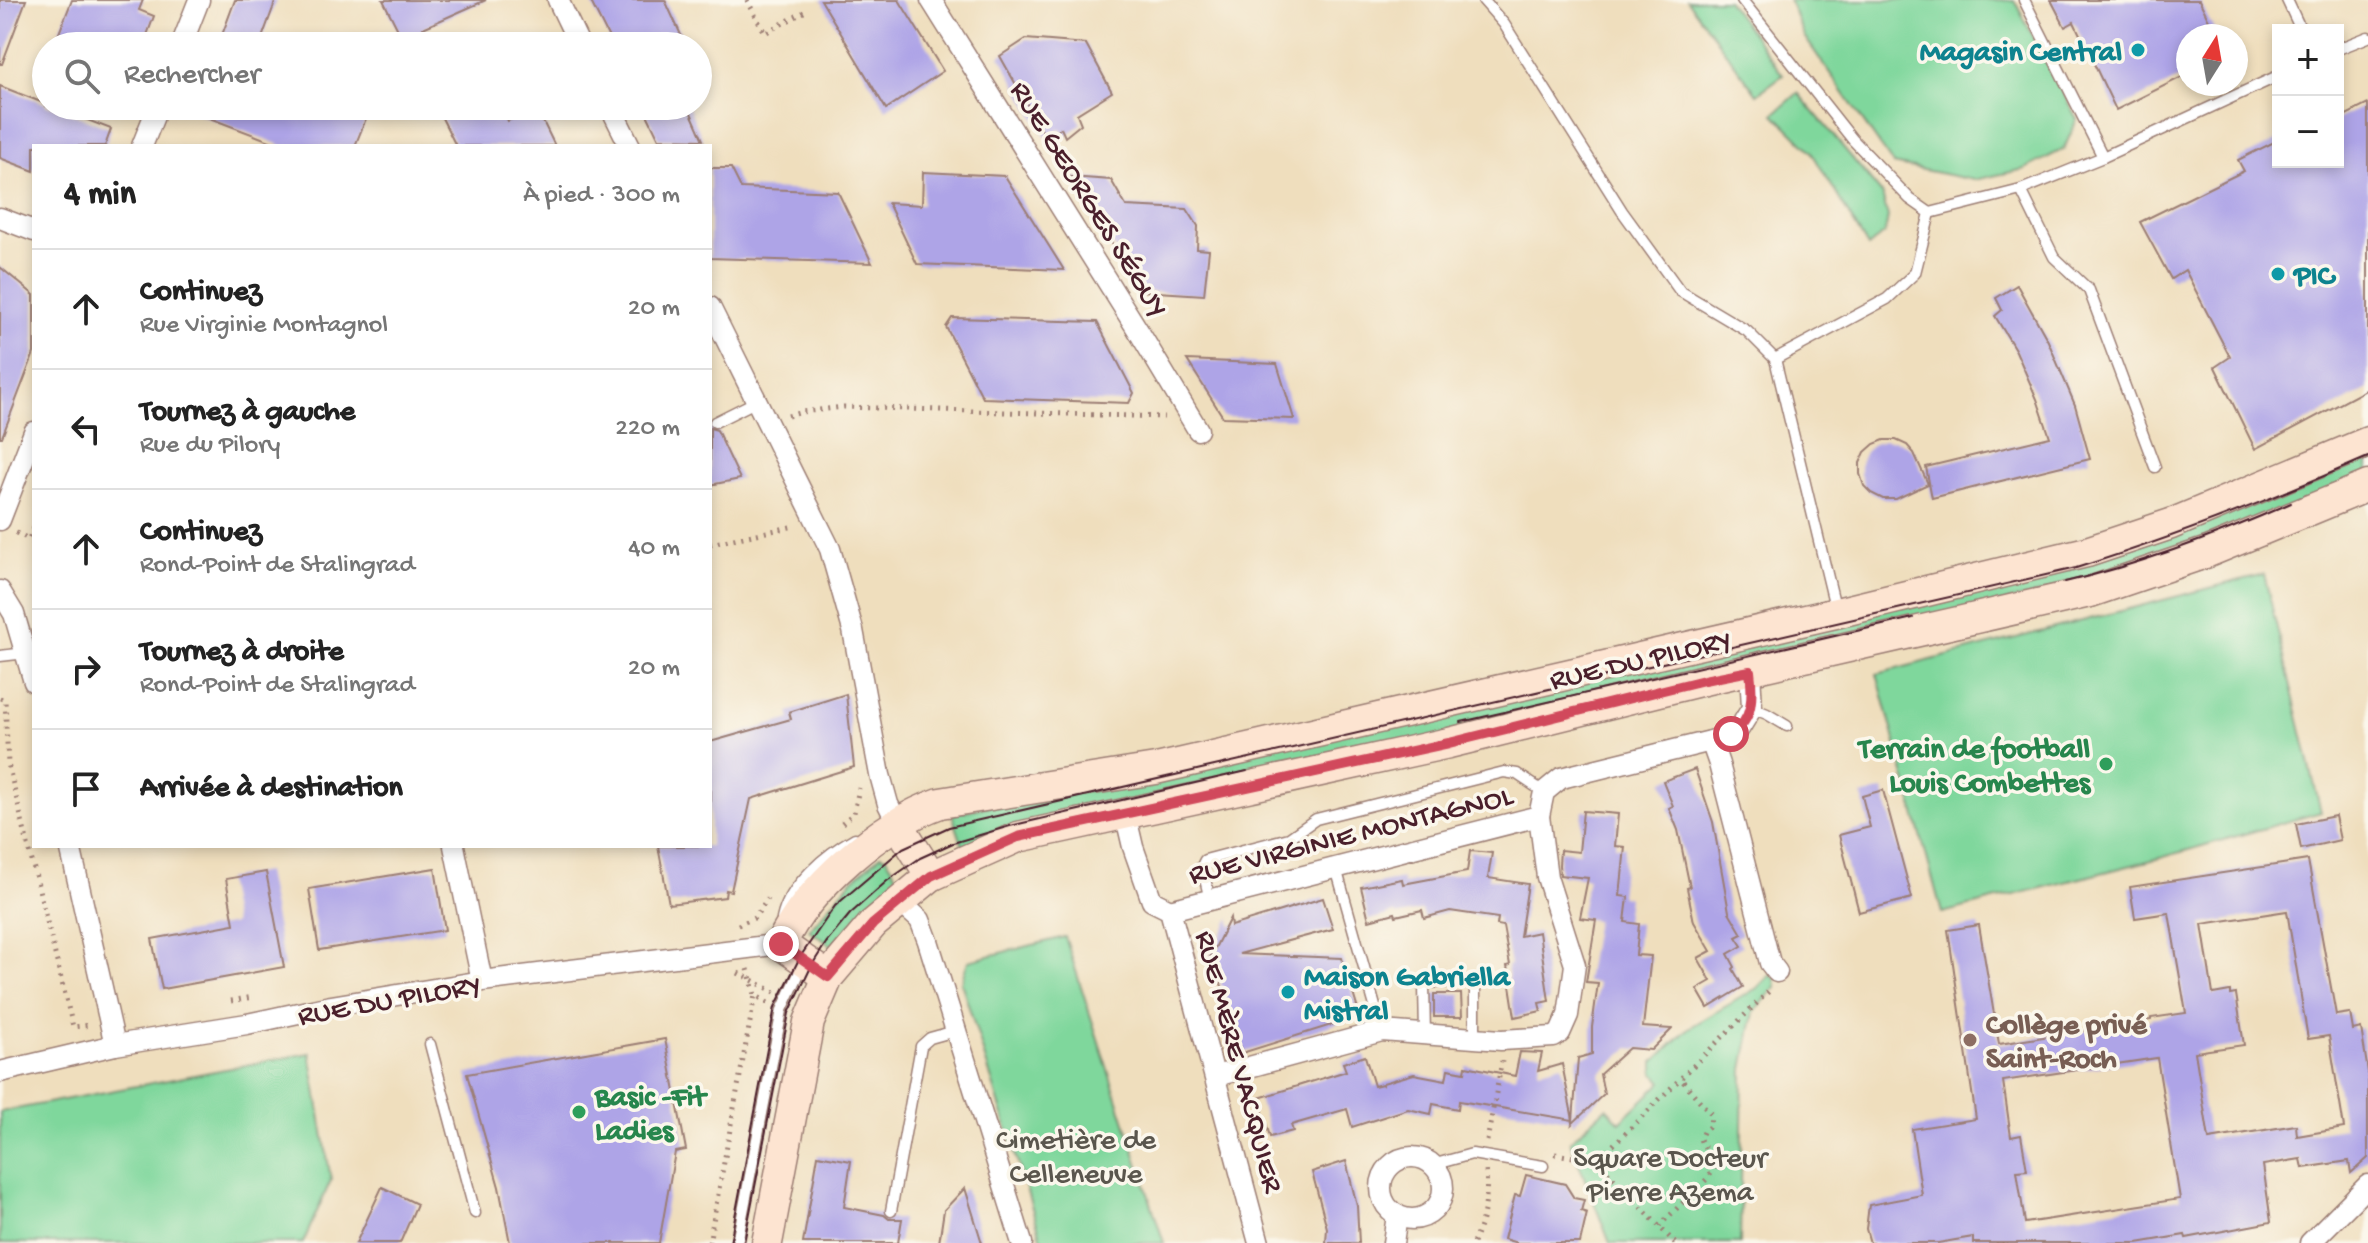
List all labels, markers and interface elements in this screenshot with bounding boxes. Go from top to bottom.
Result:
north arrow [2176,24,2248,96]
map controls [2272,24,2344,168]
button: + [2272,24,2344,96]
search box [32,32,712,120]
place label: Magasin Central [1920,37,2122,72]
marker: Magasin Central [2129,41,2147,59]
icon: search [60,54,104,98]
text: Rechercher [124,59,260,94]
street label: RUE GEORGES SÉGUY [1000,76,1174,325]
button: − [2272,96,2344,168]
text: 4 min [64,176,136,216]
text: À pied · 300 m [523,181,680,212]
place label: PIC [2292,261,2337,296]
marker: PIC [2269,265,2287,283]
text: Continuez [140,276,262,311]
icon: ahead [64,287,108,331]
text: 20 m [628,294,680,325]
text: Rue Virginie Montagnol [140,311,388,342]
text: Tournez à gauche [140,396,355,431]
icon: left [64,407,108,451]
text: 220 m [615,414,680,445]
text: Rue du Pilory [140,431,280,462]
text: Continuez [140,516,262,551]
icon: ahead [64,527,108,571]
text: 40 m [628,534,680,565]
text: Rond-Point de Stalingrad [140,551,415,582]
street label: RUE DU PILORY [1547,624,1735,700]
text: Tournez à droite [140,636,344,671]
icon: right [64,647,108,691]
text: 20 m [628,654,680,685]
text: Rond-Point de Stalingrad [140,671,415,702]
route start [1713,716,1749,752]
place label: Terrain de football Louis Combettes [1857,734,2092,803]
marker: Terrain de football Louis Combettes [2097,755,2115,773]
icon: arrive [64,767,108,811]
text: Arrivée à destination [140,772,403,807]
street label: RUE VIRGINIE MONTAGNOL [1186,780,1518,895]
route end [763,926,799,962]
street label: RUE MÈRE VACQUIER [1185,927,1289,1198]
place label: Maison Gabriella Mistral [1304,962,1511,1031]
street label: RUE DU PILORY [296,969,484,1036]
marker: Maison Gabriella Mistral [1279,983,1297,1001]
place label: Collège privé Saint-Roch [1986,1010,2148,1079]
marker: Collège privé Saint-Roch [1961,1031,1979,1049]
place label: Basic -Fit Ladies [594,1082,708,1151]
marker: Basic -Fit Ladies [570,1103,588,1121]
park label: Cimetière de Celleneuve [996,1125,1157,1194]
park label: Square Docteur Pierre Azema [1573,1143,1769,1212]

